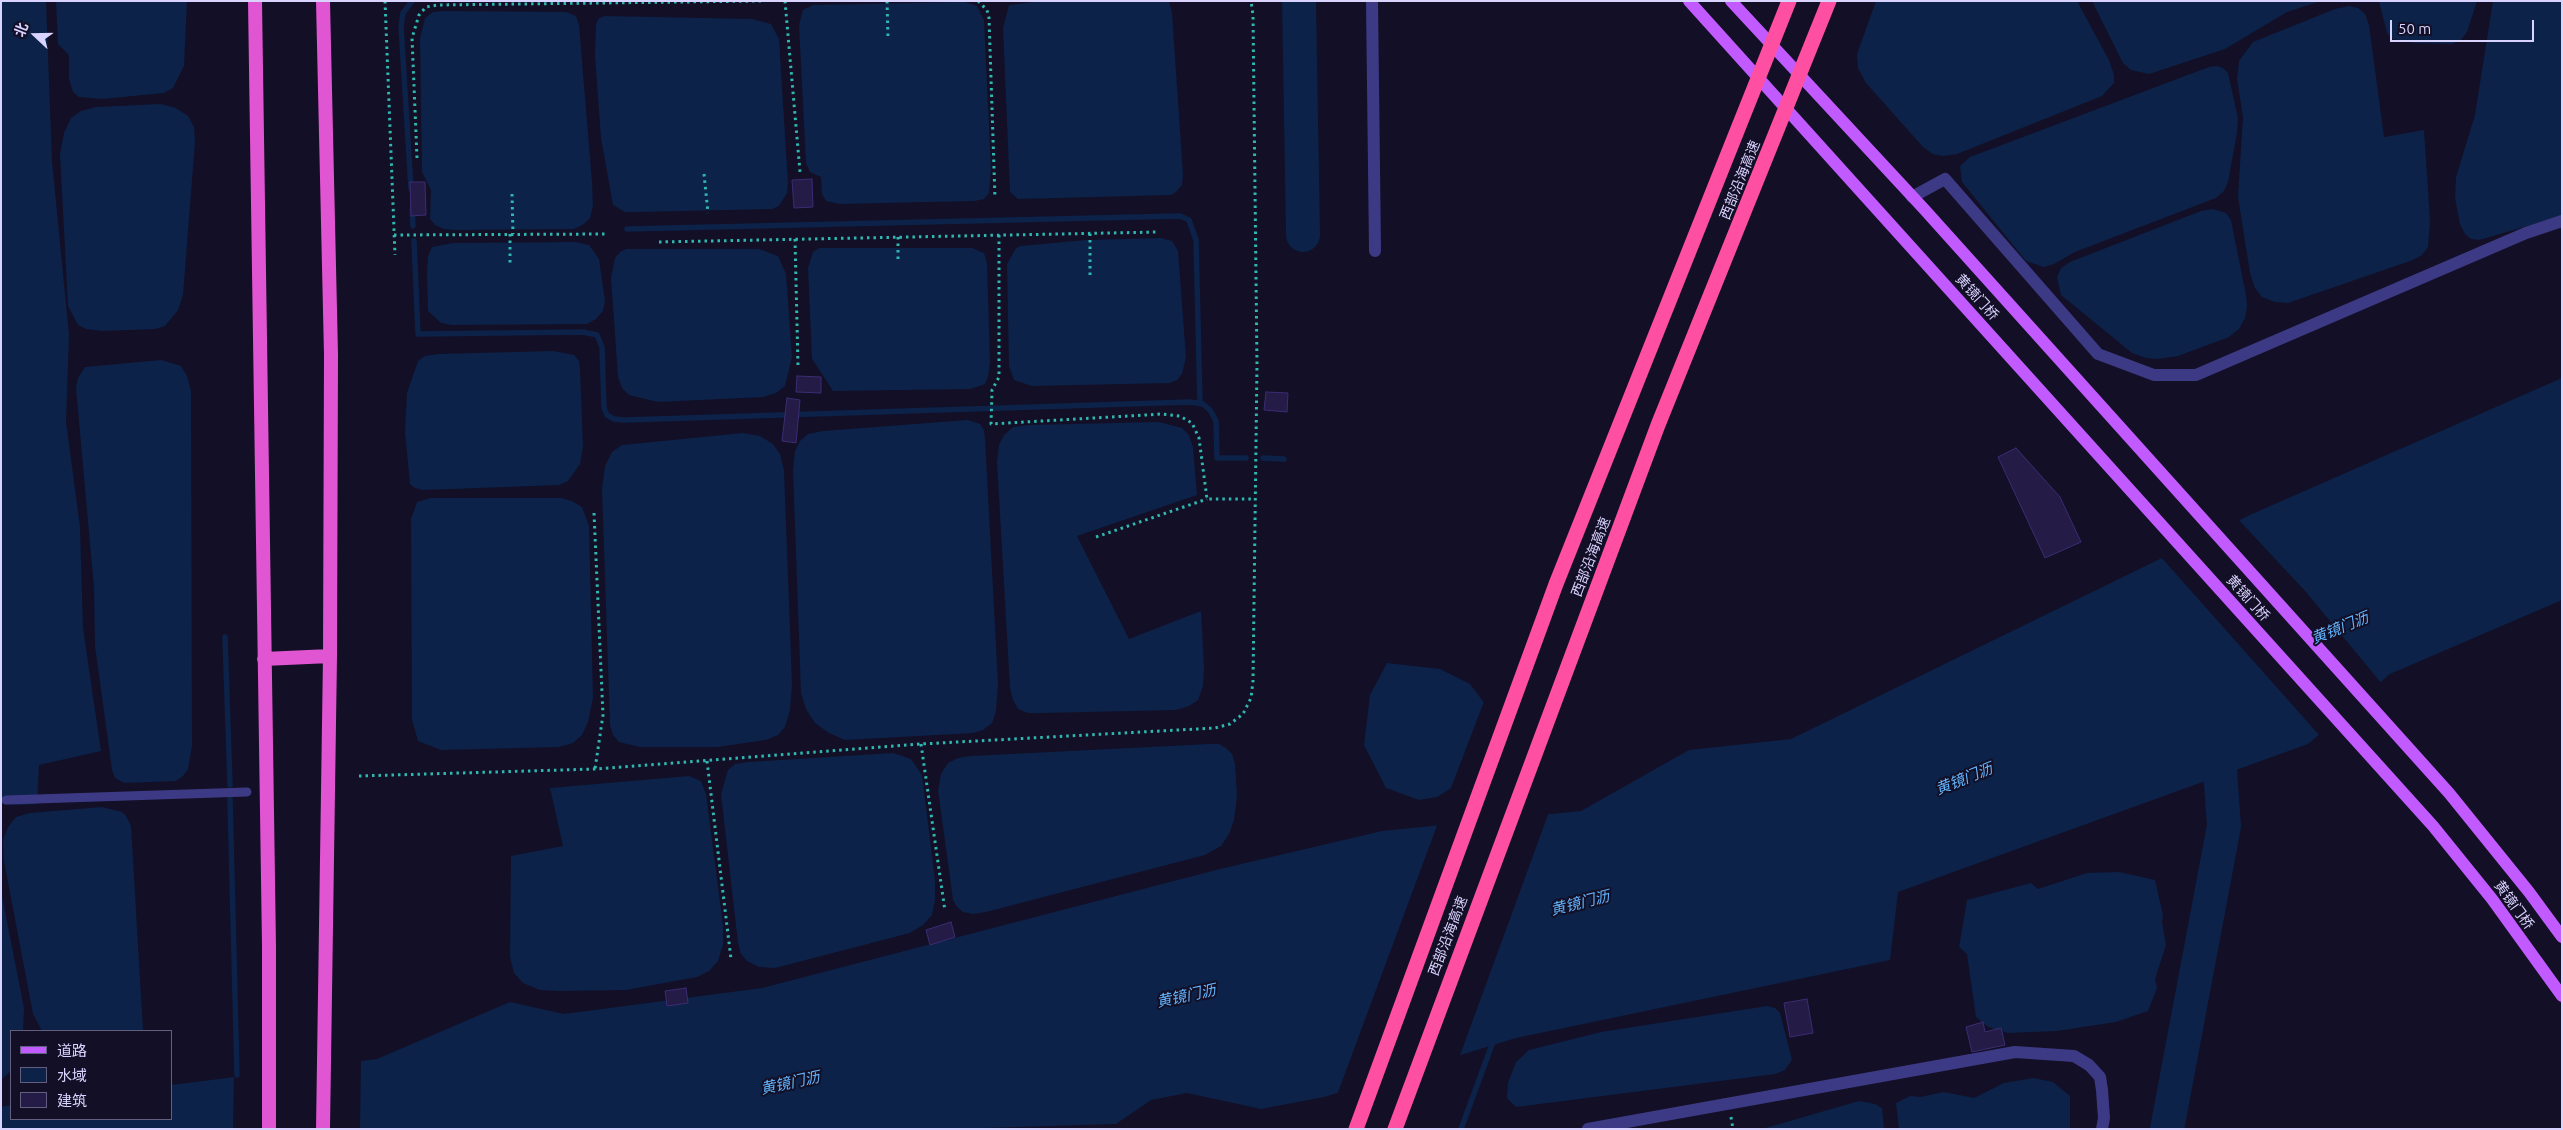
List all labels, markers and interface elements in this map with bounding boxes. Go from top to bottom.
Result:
north arrow [10,10,60,60]
scale bar [2393,10,2537,42]
text: 北 [11,20,31,39]
text: 50 m [2398,20,2431,37]
street label: 西部沿海高速 [1716,138,1764,222]
street label: 黄镜门桥 [1952,271,2002,323]
street label: 西部沿海高速 [1568,515,1614,599]
street label: 黄镜门桥 [2223,572,2273,624]
water label: 黄镜门沥 [2309,608,2371,648]
water label: 黄镜门沥 [1933,759,1995,799]
street label: 黄镜门桥 [2491,877,2537,933]
water label: 黄镜门沥 [1549,887,1611,919]
street label: 西部沿海高速 [1425,894,1471,978]
water label: 黄镜门沥 [1155,981,1217,1011]
legend [10,1030,172,1120]
text: 道路 [57,1042,87,1059]
text: 水域 [57,1067,87,1084]
water label: 黄镜门沥 [759,1068,821,1098]
text: 建筑 [57,1092,87,1109]

